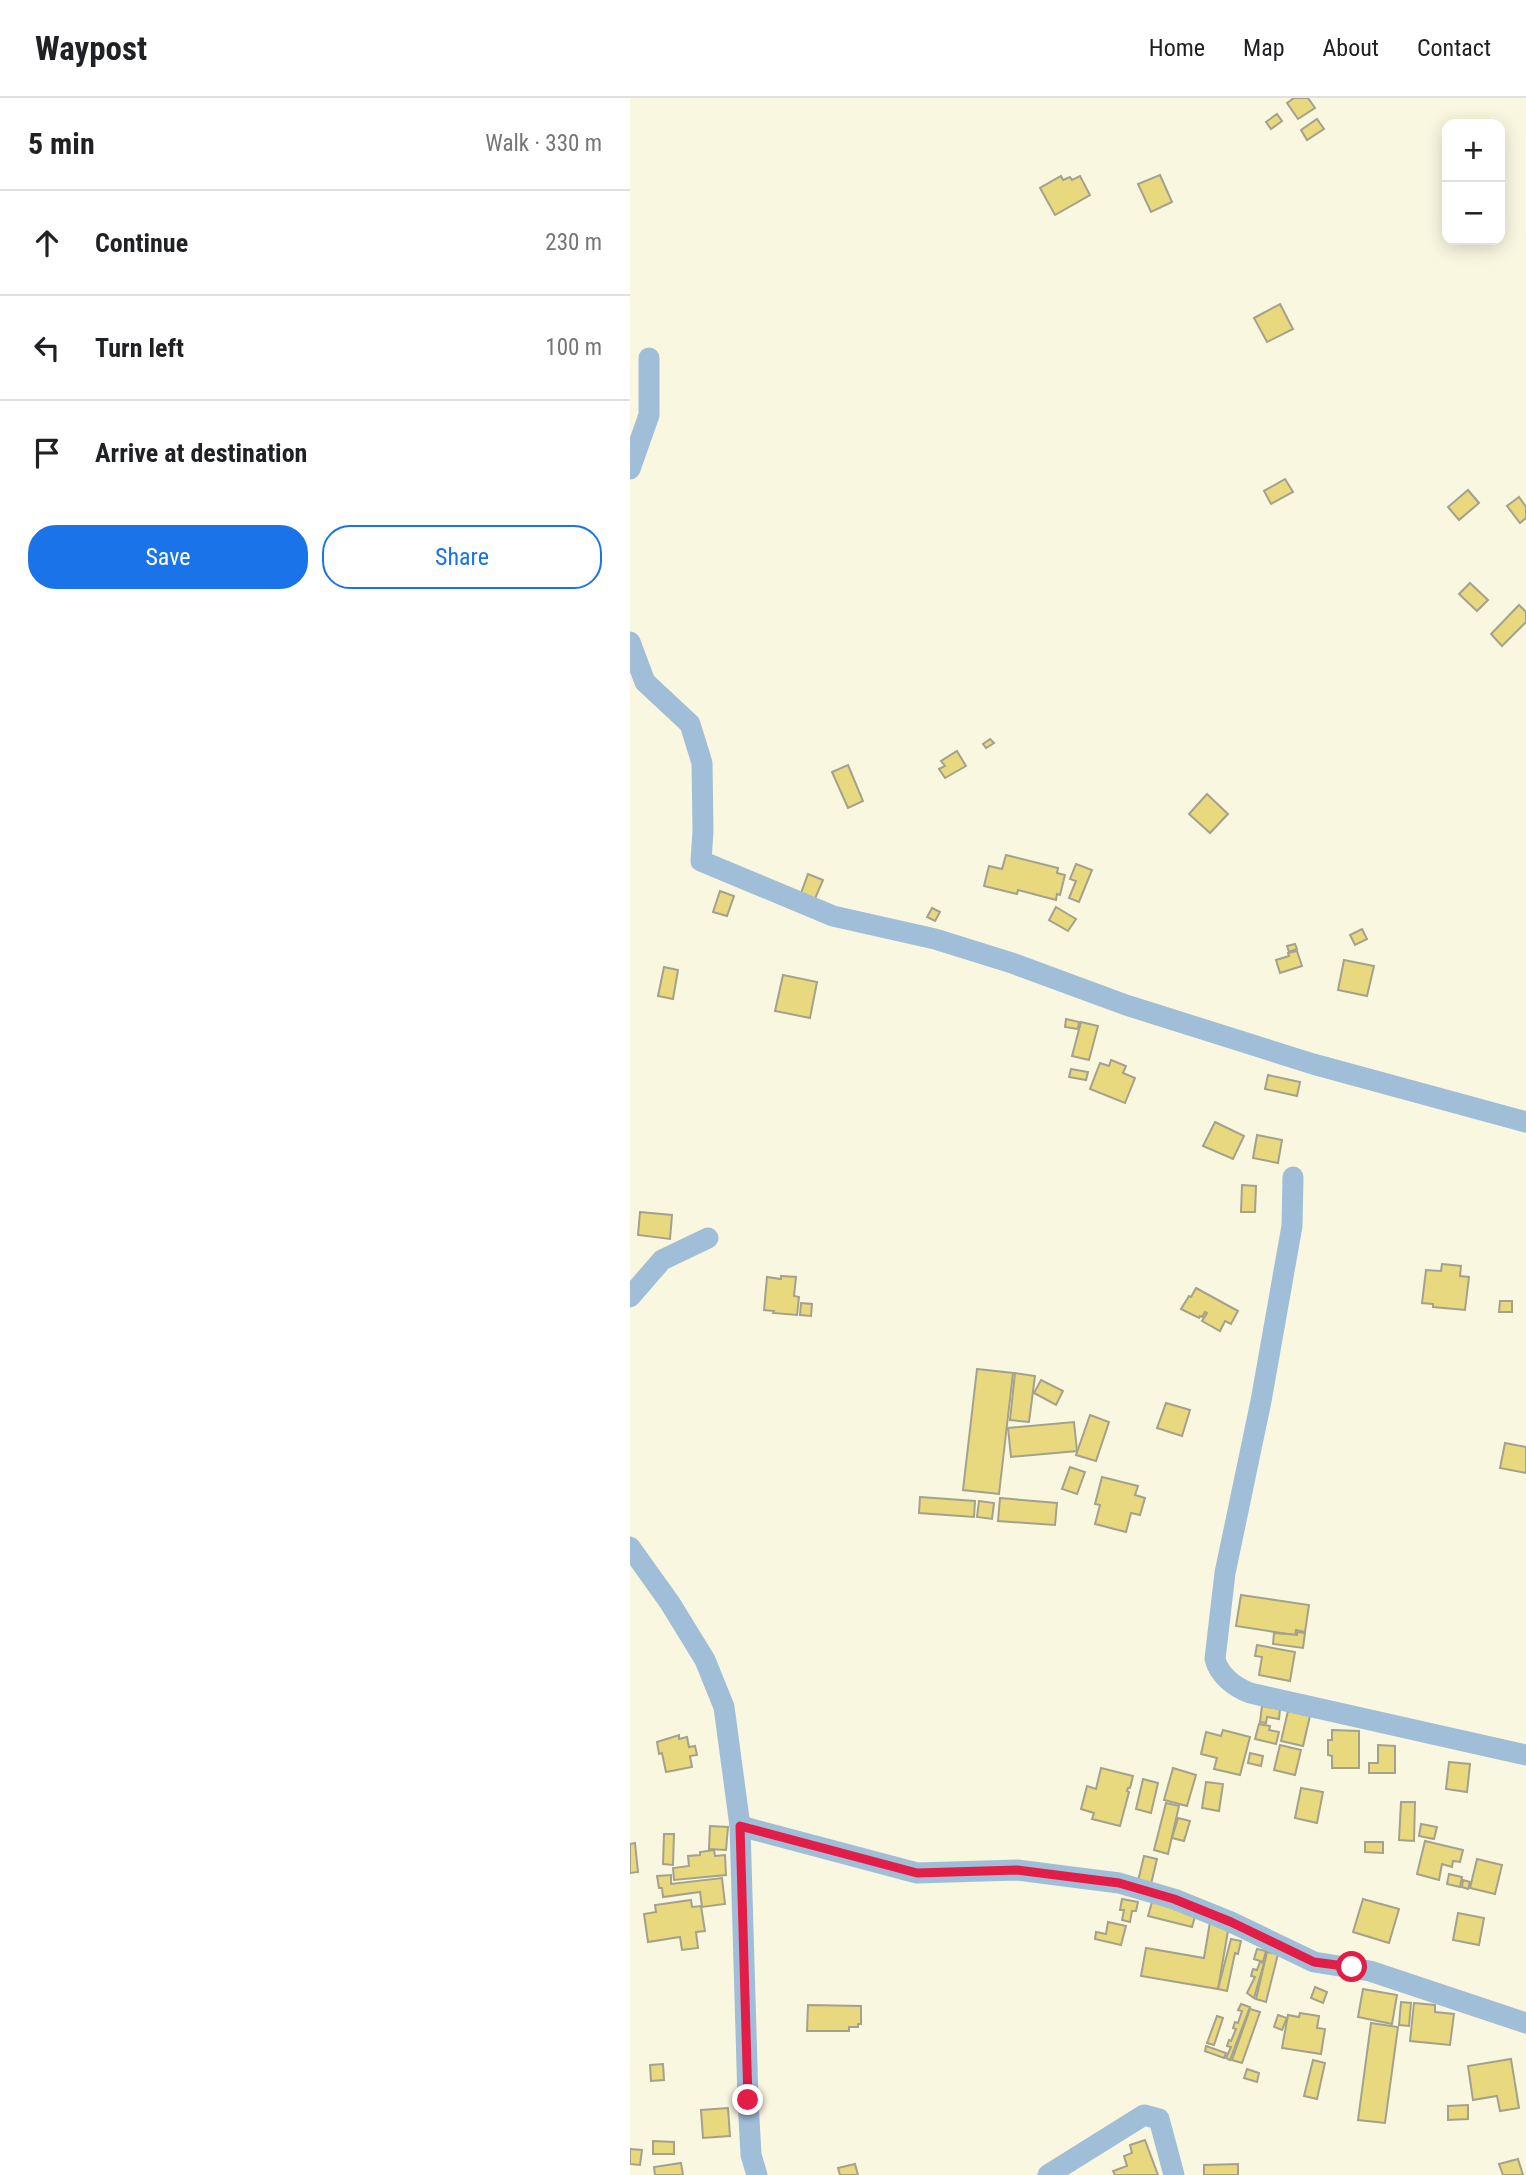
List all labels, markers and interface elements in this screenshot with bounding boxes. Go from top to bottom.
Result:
text: Waypost [35,29,147,68]
text: Home [1149,34,1205,62]
text: Map [1243,34,1285,62]
text: About [1323,34,1379,62]
text: Contact [1417,34,1491,62]
map controls [1442,119,1505,245]
button: + [1442,119,1505,182]
text: 5 min [28,126,95,161]
text: Walk · 330 m [485,130,602,157]
button: − [1442,182,1505,245]
icon: ahead [28,224,66,262]
text: Continue [95,228,188,258]
text: 230 m [545,229,602,256]
icon: left [28,329,66,367]
text: Turn left [95,333,184,363]
text: 100 m [545,334,602,361]
icon: arrive [28,434,66,472]
text: Arrive at destination [95,438,307,468]
button: Save [28,525,308,589]
button: Share [322,525,602,589]
route start [1336,1951,1367,1982]
route end [732,2084,763,2115]

